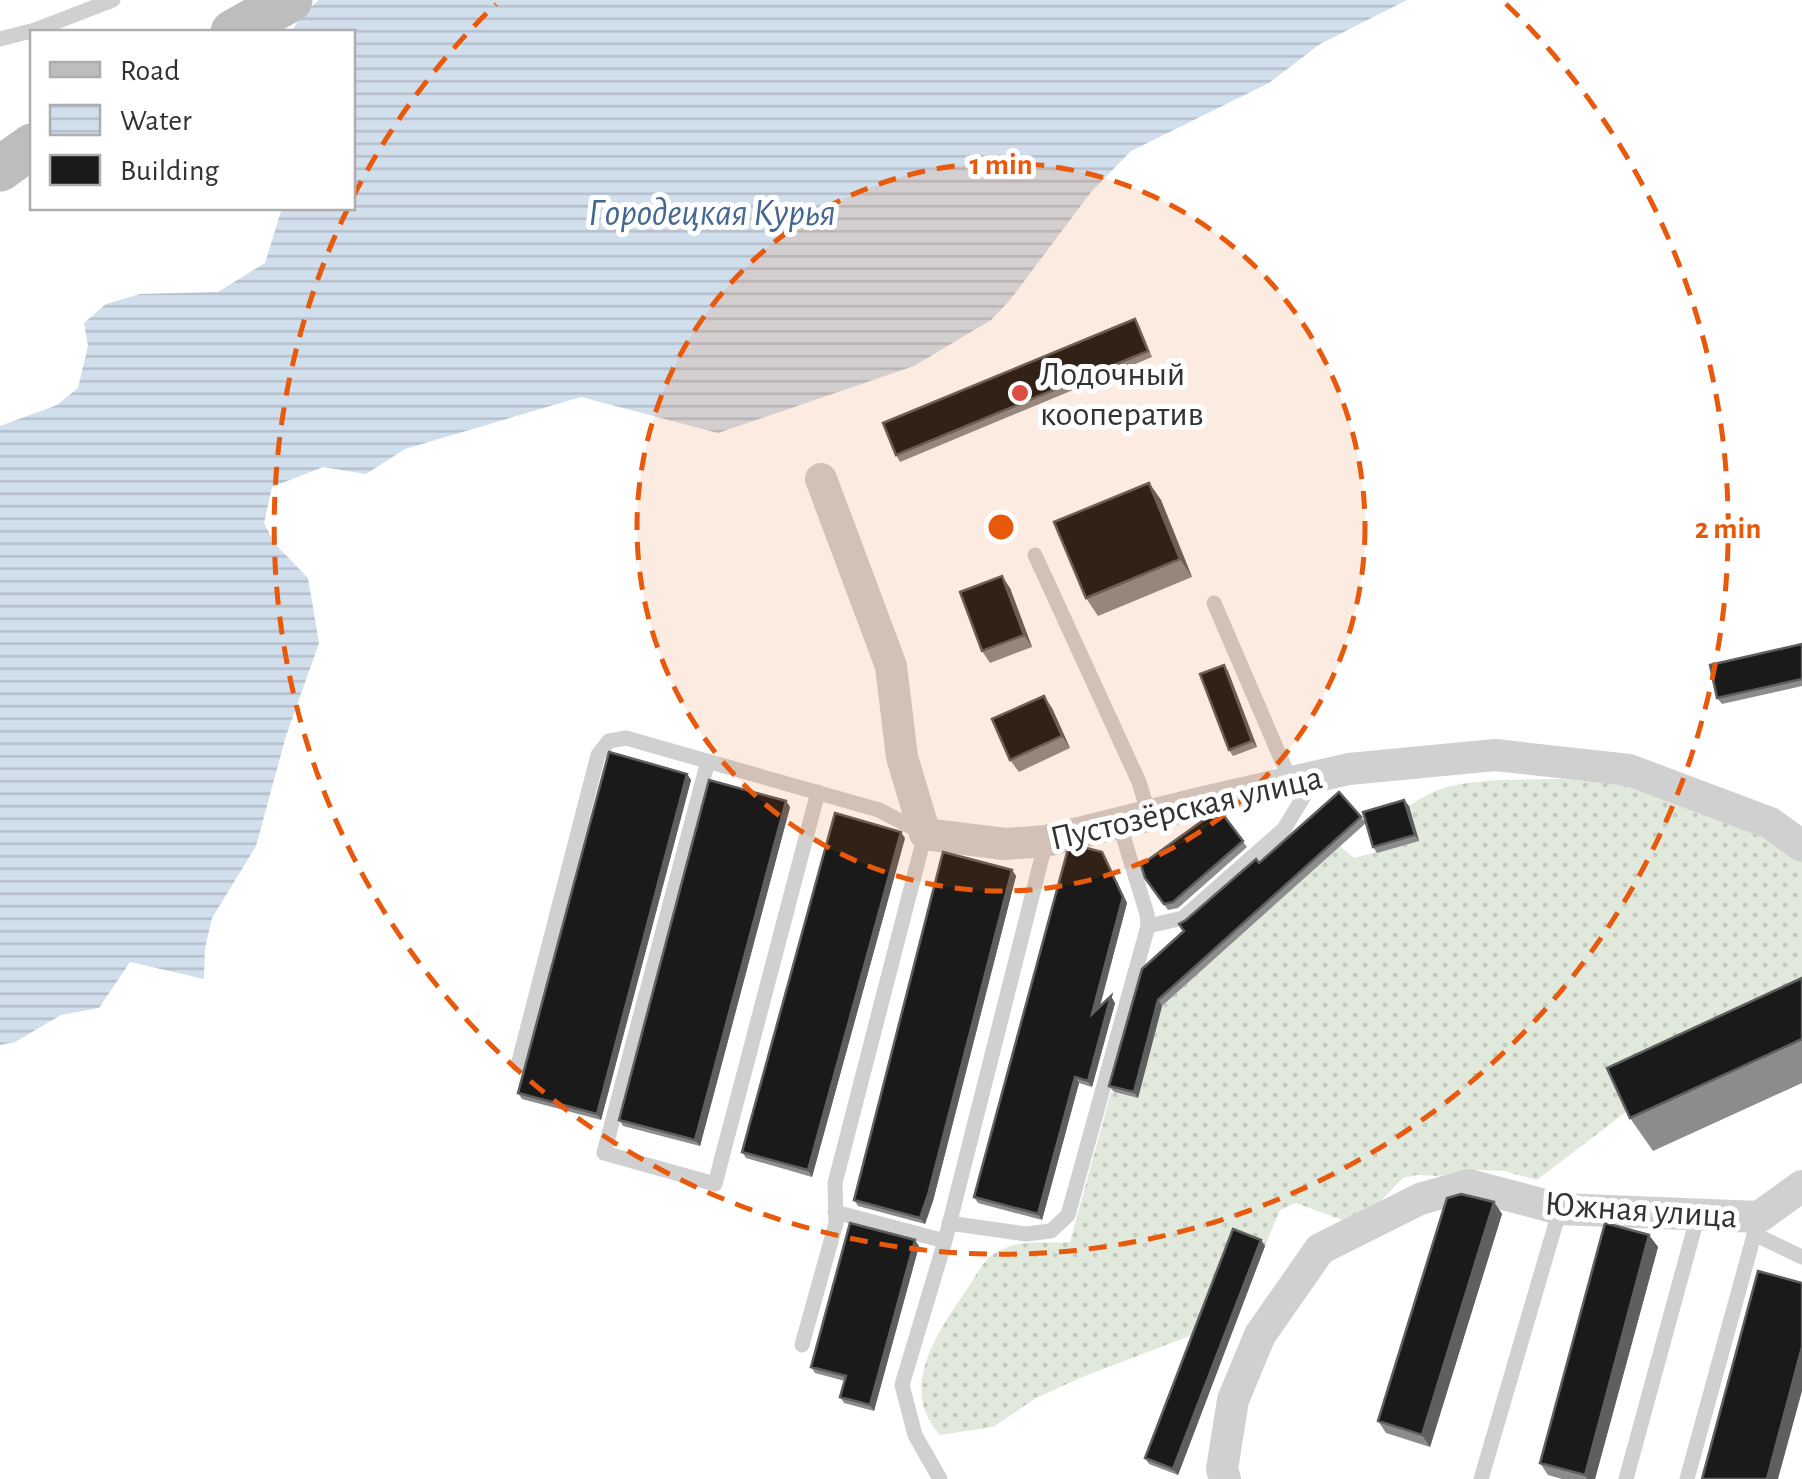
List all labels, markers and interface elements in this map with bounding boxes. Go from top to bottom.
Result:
legend [30,30,355,210]
text: Road [120,56,180,86]
text: Water [120,106,192,136]
text: 1 min [969,150,1033,180]
text: Building [120,156,219,186]
water label: Городецкая Курья [588,195,836,233]
place label: Лодочный кооператив [1040,357,1204,432]
marker: Лодочный кооператив [1009,382,1031,404]
centre of rings [983,509,1019,545]
text: 2 min [1695,514,1761,544]
street label: Пустозёрская улица [1047,760,1326,857]
street label: Южная улица [1543,1186,1738,1235]

